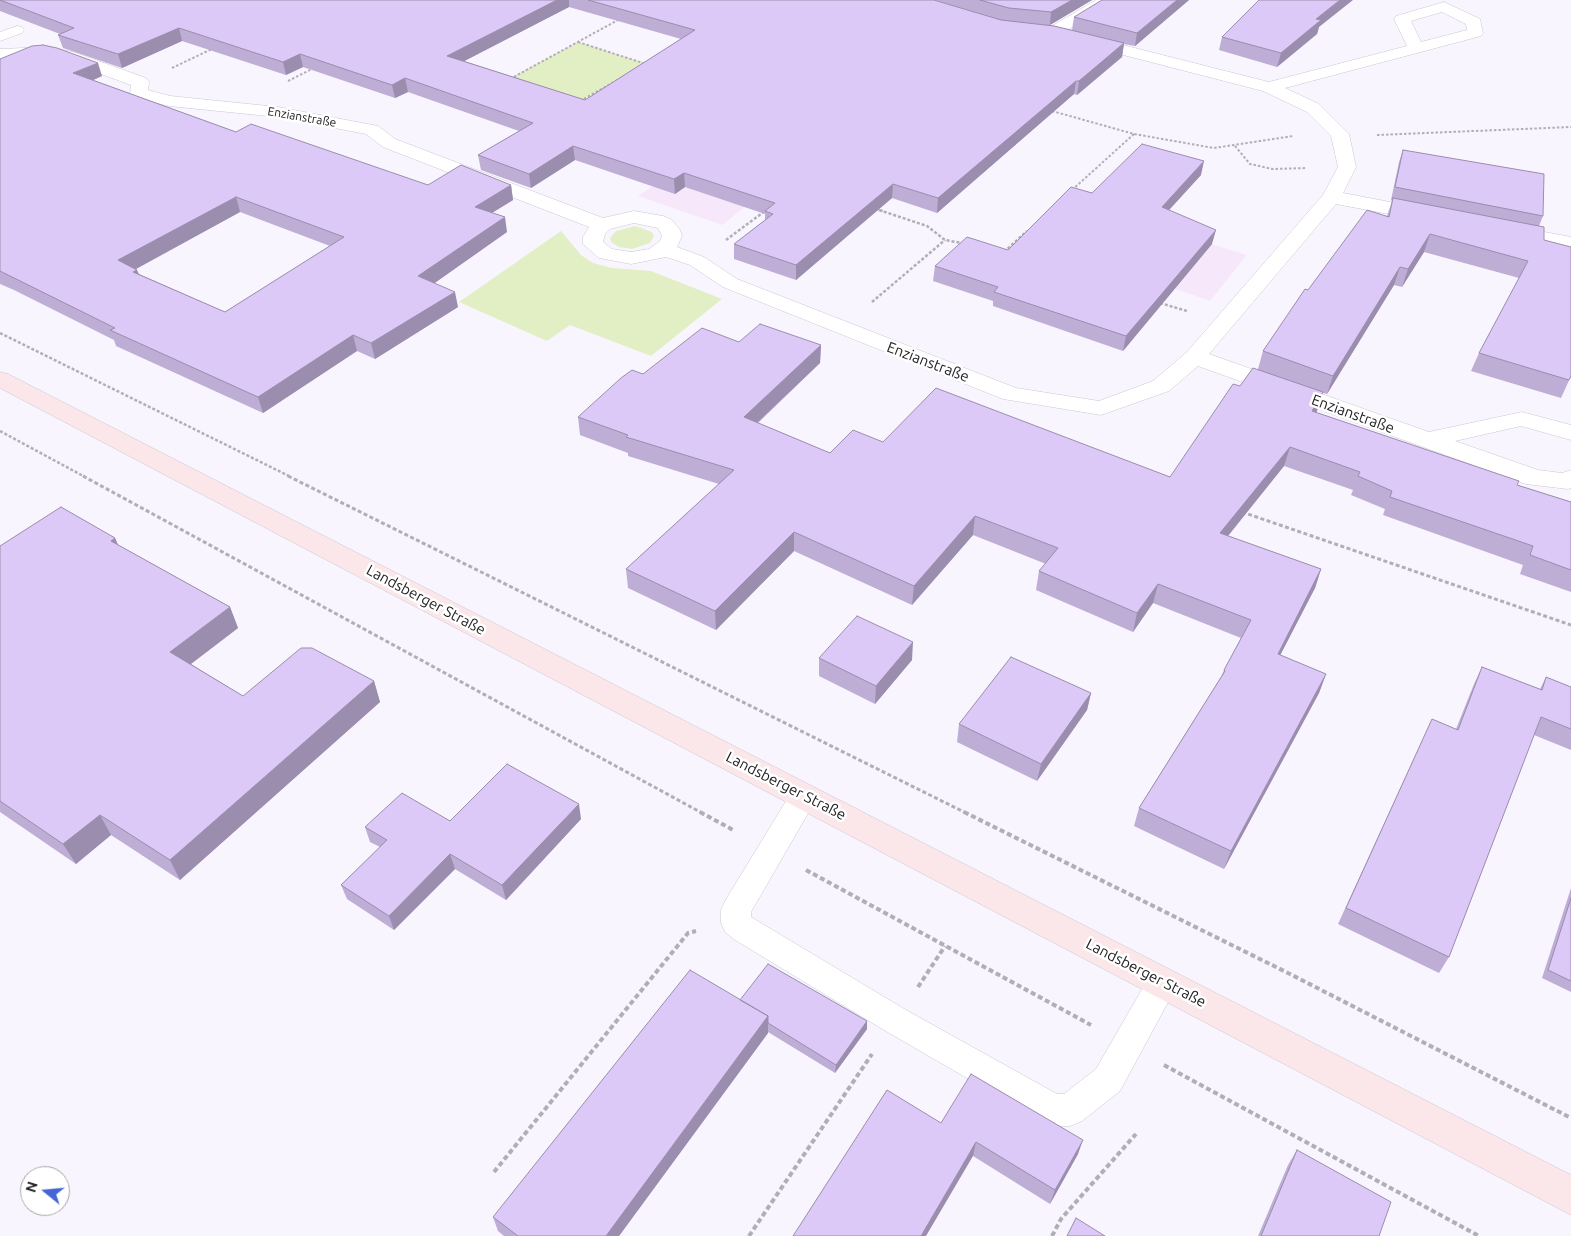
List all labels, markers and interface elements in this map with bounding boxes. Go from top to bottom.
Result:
street label: Enzianstraße [267,104,337,130]
street label: Enzianstraße [884,338,972,386]
street label: Enzianstraße [1309,391,1397,437]
street label: Landsberger Straße [363,561,489,639]
street label: Landsberger Straße [723,748,849,824]
street label: Landsberger Straße [1083,935,1209,1011]
north arrow [20,1166,70,1216]
text: N [22,1180,41,1194]

